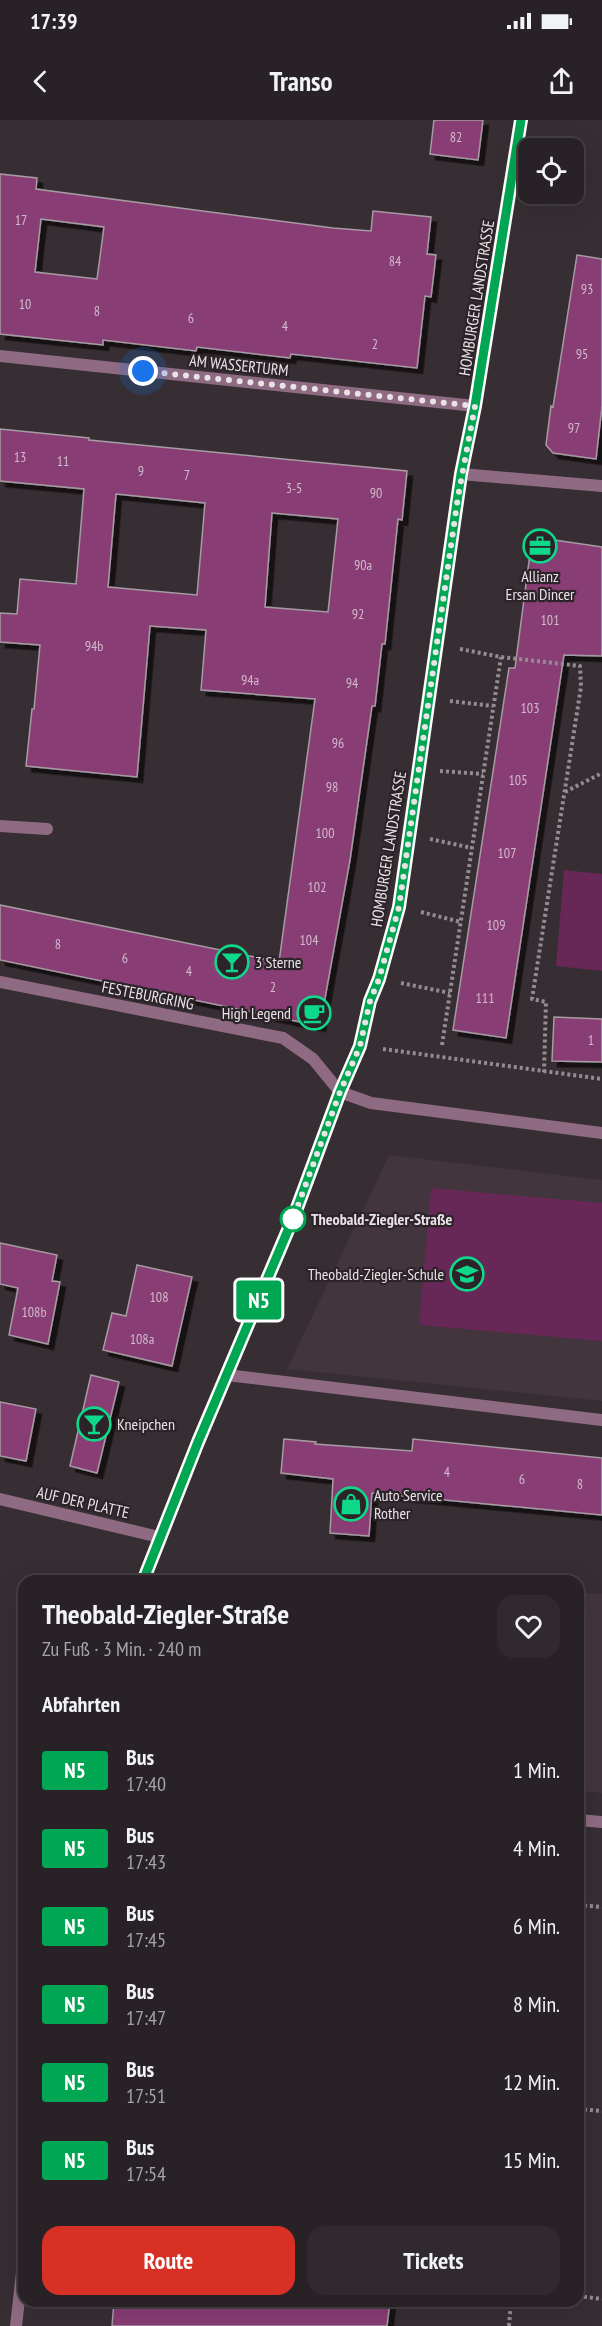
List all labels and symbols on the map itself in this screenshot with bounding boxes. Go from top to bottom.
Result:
house number: 82 [450,128,462,146]
house number: 17 [15,211,27,229]
street label: HOMBURGER LANDSTRASSE [454,219,498,377]
house number: 84 [389,252,402,270]
house number: 93 [581,280,593,298]
house number: 10 [19,295,31,313]
house number: 8 [94,302,100,320]
house number: 6 [188,309,194,327]
house number: 4 [282,317,289,335]
house number: 2 [372,335,378,353]
house number: 95 [576,345,588,363]
street label: AM WASSERTURM [188,350,290,380]
your location [128,356,158,386]
house number: 97 [568,419,580,437]
house number: 13 [14,448,26,466]
house number: 11 [57,452,69,470]
house number: 9 [138,462,144,480]
house number: 7 [184,466,190,484]
house number: 3-5 [286,479,302,497]
house number: 90 [370,484,382,502]
office icon: Allianz Ersan Dincer [522,528,558,564]
house number: 90a [354,556,372,574]
place label: Allianz Ersan Dincer [506,566,575,604]
house number: 92 [352,605,364,623]
house number: 101 [541,611,559,629]
house number: 94b [85,637,103,655]
house number: 94a [241,671,259,689]
house number: 94 [346,674,359,692]
house number: 103 [521,699,539,717]
house number: 96 [332,734,344,752]
street label: HOMBURGER LANDSTRASSE [366,770,410,928]
house number: 105 [509,771,527,789]
house number: 98 [326,778,338,796]
house number: 100 [316,824,334,842]
house number: 107 [498,844,516,862]
house number: 102 [308,878,326,896]
house number: 109 [487,916,505,934]
house number: 104 [300,931,319,949]
house number: 8 [55,935,61,953]
bar icon: 3 Sterne [214,944,250,980]
house number: 6 [122,949,128,967]
place label: 3 Sterne [255,952,301,972]
house number: 4 [186,962,193,980]
street label: FESTEBURGRING [100,976,196,1014]
house number: 2 [270,978,276,996]
house number: 111 [476,989,494,1007]
cafe icon: High Legend [296,995,332,1031]
place label: High Legend [222,1003,291,1023]
house number: 1 [588,1031,594,1049]
marker: Theobald-Ziegler-Straße [280,1206,306,1232]
place label: Theobald-Ziegler-Straße [311,1209,452,1229]
school or university icon: Theobald-Ziegler-Schule [449,1256,485,1292]
place label: Theobald-Ziegler-Schule [308,1264,444,1284]
line badge: N5 [232,1280,286,1320]
house number: 108 [150,1288,168,1306]
house number: 108b [22,1303,46,1321]
house number: 108a [130,1330,154,1348]
bar icon: Kneipchen [76,1406,112,1442]
place label: Kneipchen [117,1414,175,1434]
house number: 4 [444,1463,451,1481]
house number: 6 [519,1470,525,1488]
house number: 8 [577,1475,583,1493]
street label: AUF DER PLATTE [35,1482,131,1522]
place label: Auto Service Rother [374,1485,443,1523]
shop icon: Auto Service Rother [333,1486,369,1522]

